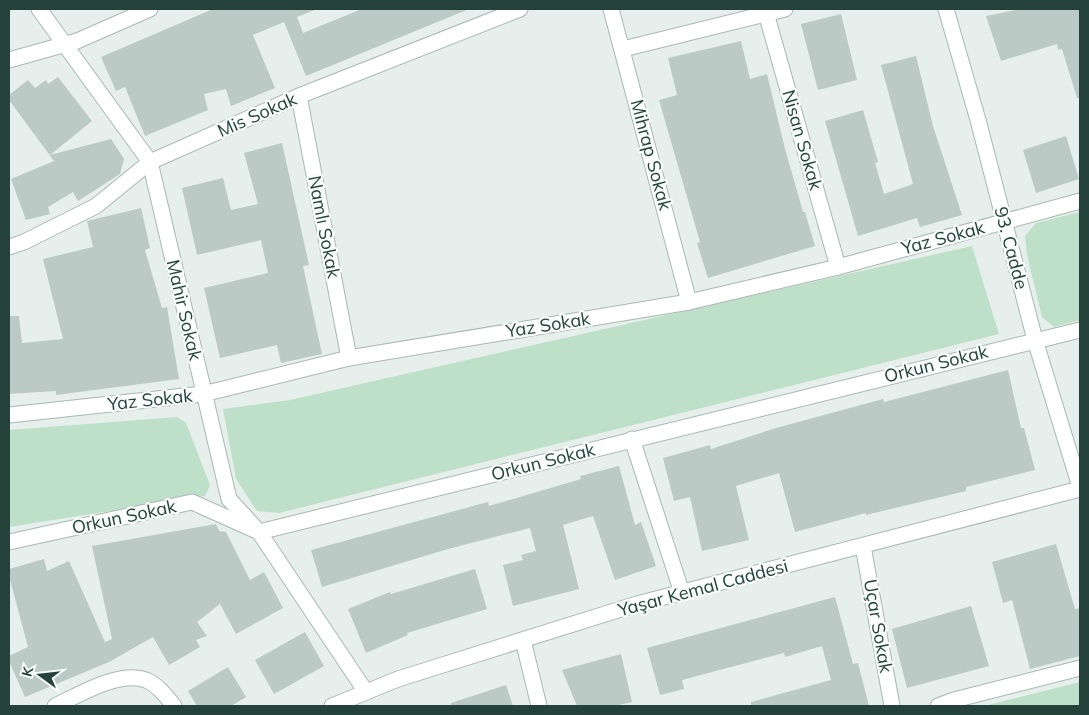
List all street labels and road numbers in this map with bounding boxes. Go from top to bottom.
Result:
street label: Mis Sokak [214,87,301,142]
street label: Nisan Sokak [777,87,828,193]
street label: Mihrap Sokak [626,97,678,213]
street label: Namlı Sokak [303,174,346,281]
street label: 93. Cadde [989,204,1034,292]
street label: Yaz Sokak [898,215,988,260]
street label: Mahir Sokak [162,257,207,363]
street label: Yaz Sokak [503,306,592,343]
street label: Orkun Sokak [882,339,991,388]
street label: Yaz Sokak [105,384,194,415]
street label: Orkun Sokak [489,437,598,486]
street label: Orkun Sokak [70,494,179,539]
street label: Yaşar Kemal Caddesi [614,554,791,622]
street label: Uçar Sokak [859,577,898,675]

